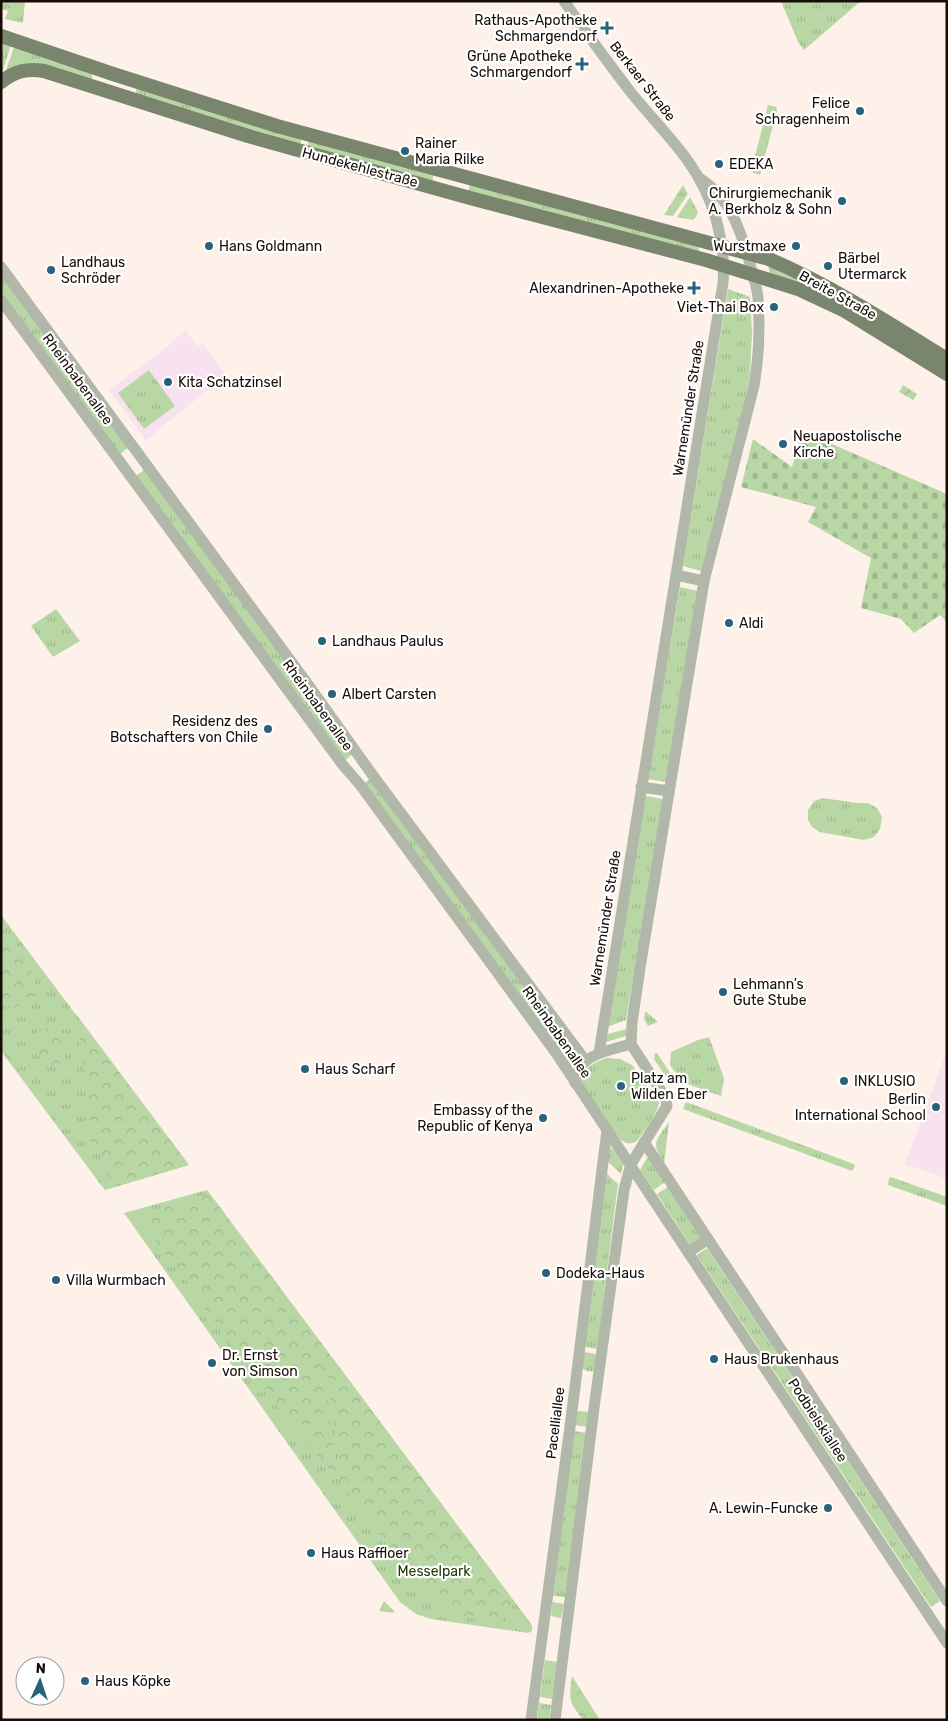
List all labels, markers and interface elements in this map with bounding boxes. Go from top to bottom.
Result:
place label: Rathaus-Apotheke Schmargendorf [474,12,598,45]
marker: Rathaus-Apotheke Schmargendorf [601,22,613,34]
street label: Berkaer Straße [606,38,679,125]
place label: Grüne Apotheke Schmargendorf [467,48,573,81]
marker: Grüne Apotheke Schmargendorf [576,58,588,70]
place label: Felice Schragenheim [755,95,850,128]
marker: Felice Schragenheim [854,105,866,117]
place label: Rainer Maria Rilke [415,135,485,168]
street label: Hundekehlestraße [300,144,420,191]
marker: Rainer Maria Rilke [399,145,411,157]
place label: EDEKA [729,156,774,173]
marker: EDEKA [713,158,725,170]
place label: Chirurgiemechanik A. Berkholz & Sohn [709,185,833,218]
marker: Chirurgiemechanik A. Berkholz & Sohn [836,195,848,207]
place label: Hans Goldmann [219,238,322,255]
place label: Wurstmaxe [713,238,786,255]
marker: Hans Goldmann [203,240,215,252]
marker: Wurstmaxe [790,240,802,252]
place label: Bärbel Utermarck [838,250,908,283]
place label: Landhaus Schröder [61,254,125,287]
marker: Bärbel Utermarck [822,260,834,272]
marker: Landhaus Schröder [45,264,57,276]
street label: Breite Straße [796,267,879,324]
place label: Alexandrinen-Apotheke [529,280,684,297]
marker: Alexandrinen-Apotheke [688,282,700,294]
place label: Viet-Thai Box [677,299,764,316]
marker: Viet-Thai Box [768,301,780,313]
street label: Rheinbabenallee [39,330,116,428]
street label: Warnemünder Straße [669,339,708,477]
place label: Kita Schatzinsel [178,374,282,391]
marker: Kita Schatzinsel [162,376,174,388]
place label: Neuapostolische Kirche [793,428,902,461]
marker: Neuapostolische Kirche [777,438,789,450]
place label: Aldi [739,615,764,632]
marker: Aldi [723,617,735,629]
place label: Landhaus Paulus [332,633,444,650]
marker: Landhaus Paulus [316,635,328,647]
street label: Rheinbabenallee [279,656,356,754]
place label: Albert Carsten [342,686,436,703]
marker: Albert Carsten [326,688,338,700]
place label: Residenz des Botschafters von Chile [110,713,258,746]
marker: Residenz des Botschafters von Chile [262,723,274,735]
street label: Warnemünder Straße [586,849,625,987]
place label: Lehmann’s Gute Stube [733,976,807,1009]
street label: Rheinbabenallee [519,983,595,1082]
marker: Lehmann’s Gute Stube [717,986,729,998]
place label: Haus Scharf [315,1061,396,1078]
marker: Haus Scharf [299,1063,311,1075]
place label: Platz am Wilden Eber [631,1070,708,1103]
place label: INKLUSIO [854,1073,915,1090]
marker: INKLUSIO [838,1075,850,1087]
marker: Platz am Wilden Eber [615,1080,627,1092]
place label: Berlin International School [795,1091,926,1124]
marker: Berlin International School [930,1101,942,1113]
place label: Embassy of the Republic of Kenya [417,1102,533,1135]
marker: Embassy of the Republic of Kenya [537,1112,549,1124]
place label: Dodeka-Haus [556,1265,645,1282]
marker: Dodeka-Haus [540,1267,552,1279]
place label: Villa Wurmbach [66,1272,166,1289]
marker: Villa Wurmbach [50,1274,62,1286]
place label: Dr. Ernst von Simson [222,1347,298,1380]
place label: Haus Brukenhaus [724,1351,839,1368]
marker: Haus Brukenhaus [708,1353,720,1365]
marker: Dr. Ernst von Simson [206,1357,218,1369]
street label: Podbielskiallee [784,1375,851,1465]
street label: Pacelliallee [543,1386,568,1460]
place label: A. Lewin-Funcke [709,1500,818,1517]
marker: A. Lewin-Funcke [822,1502,834,1514]
place label: Haus Raffloer [321,1545,409,1562]
marker: Haus Raffloer [305,1547,317,1559]
park label: Messelpark [397,1563,471,1580]
north arrow [15,1656,65,1706]
text: N [35,1660,46,1677]
place label: Haus Köpke [95,1673,171,1690]
marker: Haus Köpke [79,1675,91,1687]

